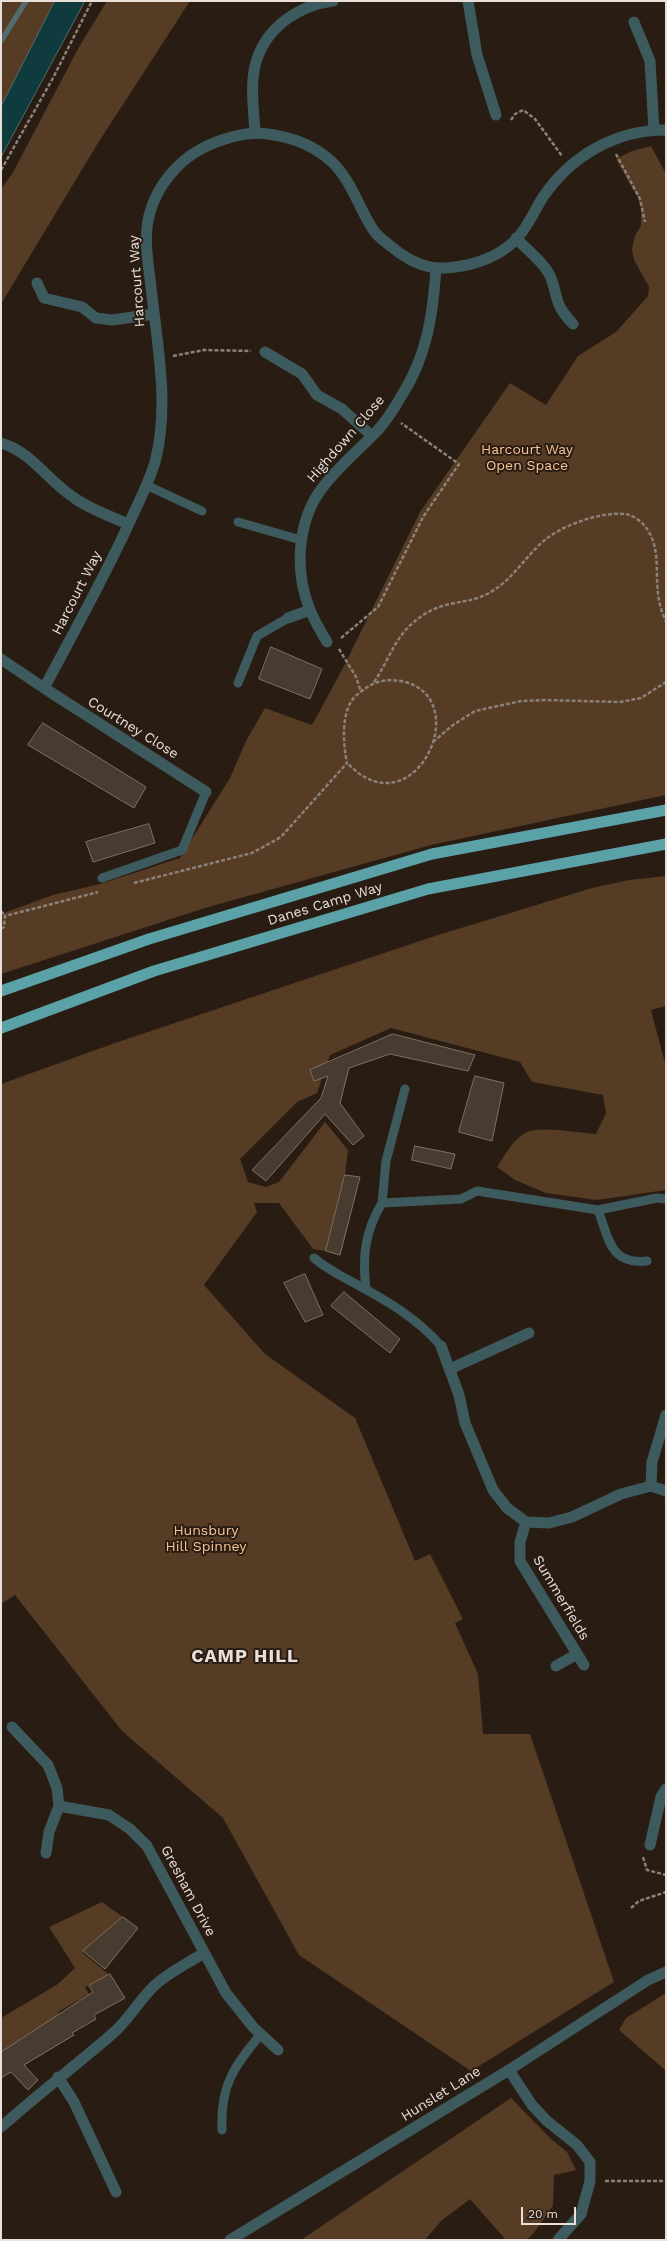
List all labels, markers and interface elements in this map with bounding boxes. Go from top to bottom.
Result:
street label: Harcourt Way [125,235,149,327]
street label: Highdown Close [304,392,388,486]
park label: Harcourt Way Open Space [481,442,573,474]
street label: Harcourt Way [49,548,105,638]
street label: Courtney Close [84,693,182,763]
street label: Danes Camp Way [266,879,384,929]
park label: Hunsbury Hill Spinney [165,1523,247,1556]
street label: Summerfields [529,1553,593,1643]
district label: CAMP HILL [191,1646,299,1668]
street label: Gresham Drive [157,1843,219,1939]
street label: Hunslet Lane [398,2063,484,2125]
scale bar [523,2199,578,2225]
text: 20 m [528,2207,558,2221]

